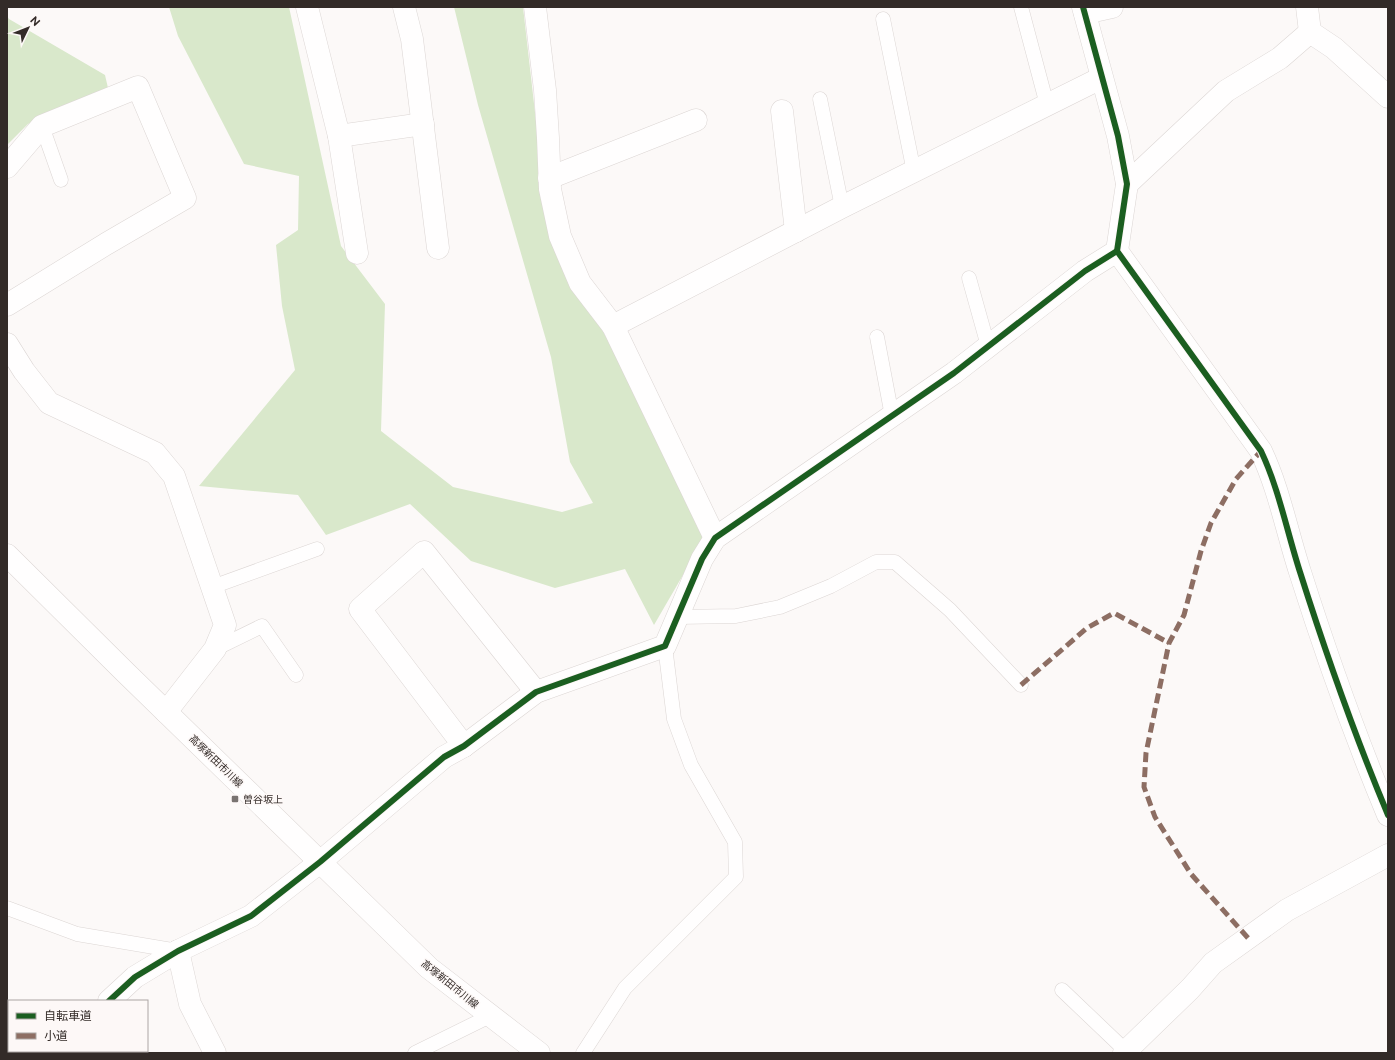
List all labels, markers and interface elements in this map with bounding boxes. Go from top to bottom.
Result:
north arrow [8,8,48,48]
text: N [27,14,43,29]
street label: 高塚新田市川線 [187,733,245,789]
marker: 曽谷坂上 [230,794,240,804]
place label: 曽谷坂上 [243,794,283,805]
street label: 高塚新田市川線 [419,958,481,1010]
legend [8,1000,148,1052]
text: 自転車道 [44,1009,92,1023]
text: 小道 [44,1029,68,1043]

